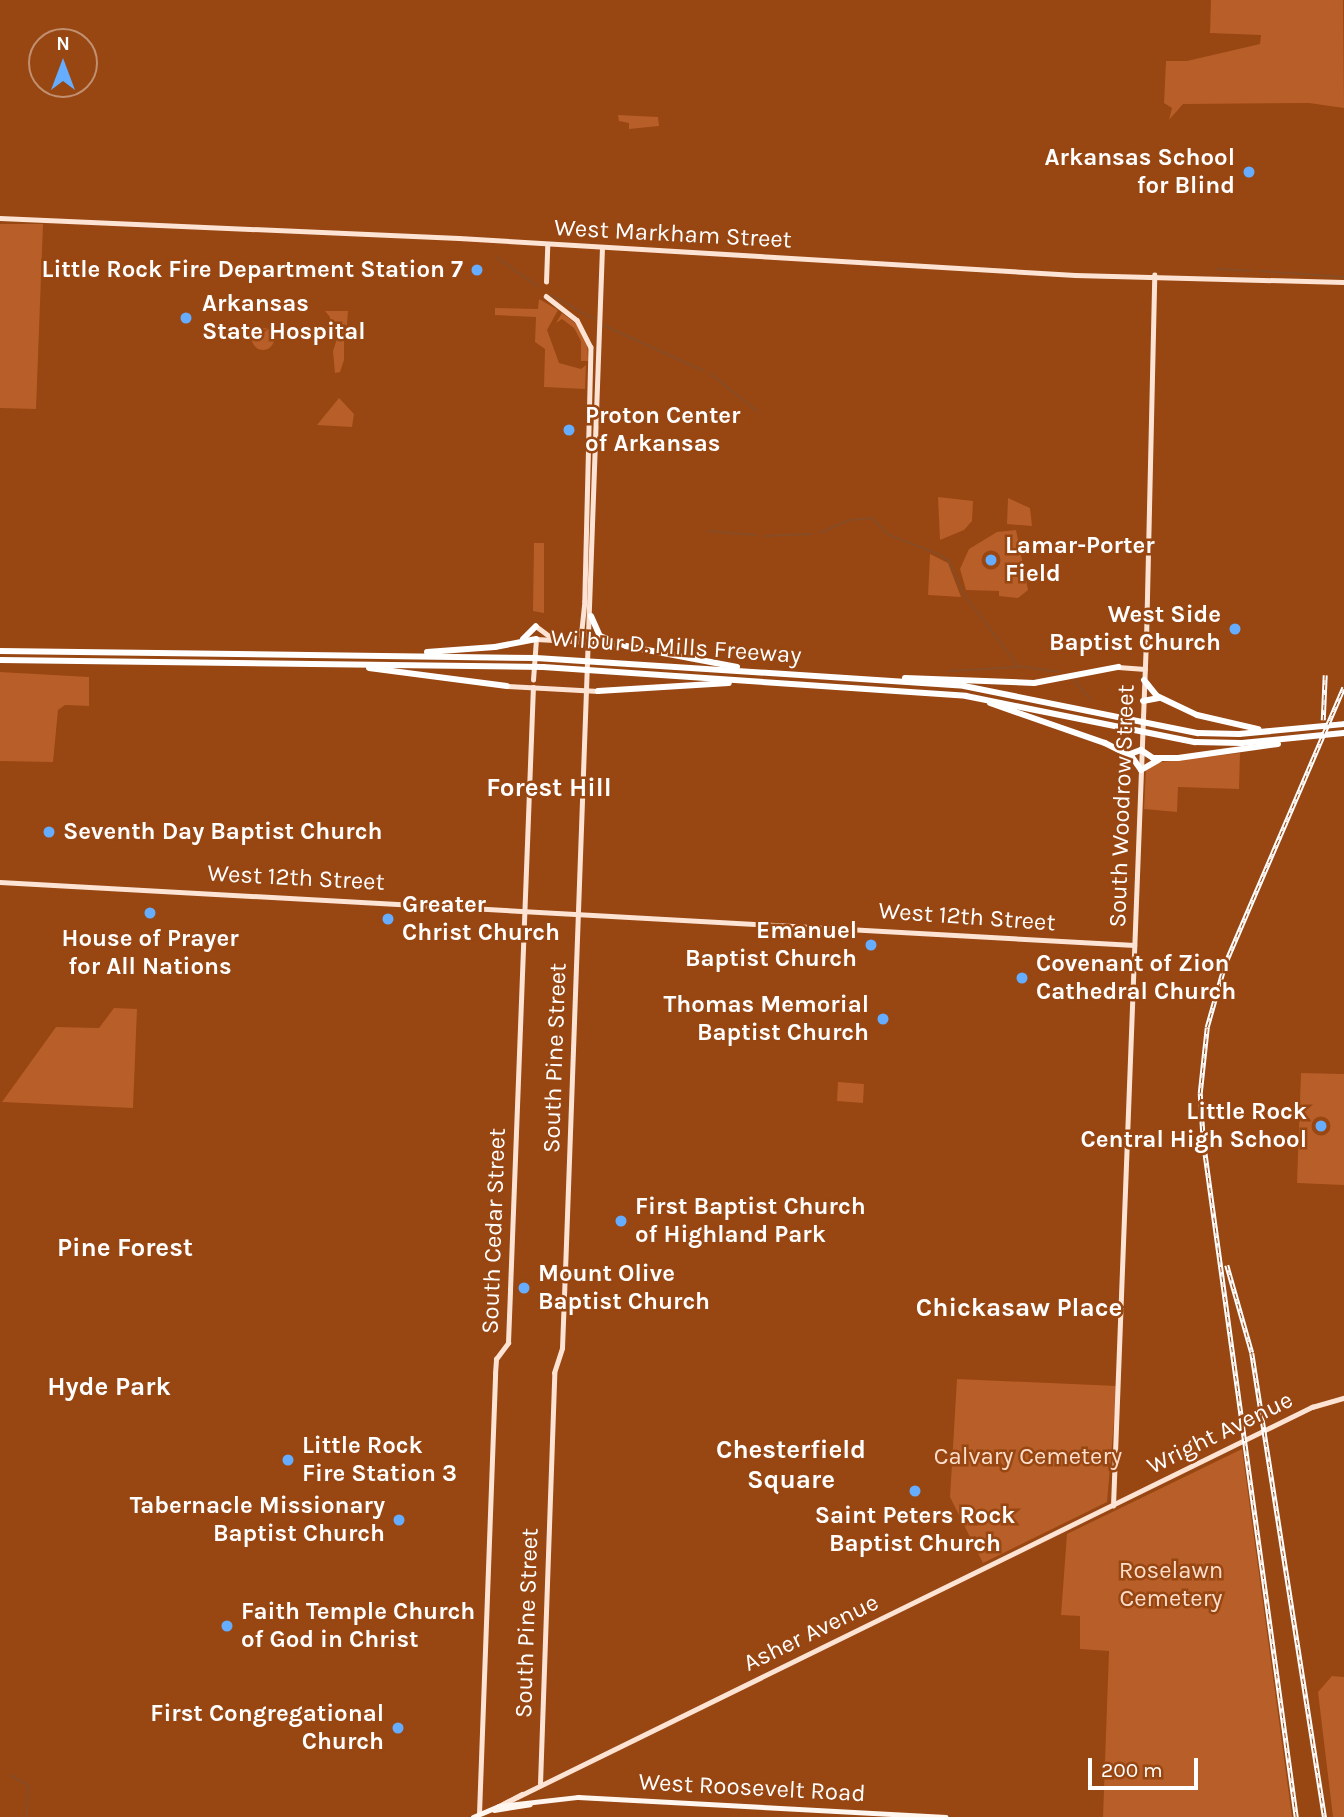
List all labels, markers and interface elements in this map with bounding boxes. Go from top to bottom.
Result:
north arrow [28,28,98,98]
text: N [56,33,70,55]
place label: Arkansas School for Blind [1045,144,1235,200]
marker: Arkansas School for Blind [1241,164,1257,180]
street label: West Markham Street [554,213,792,255]
place label: Little Rock Fire Department Station 7 [42,256,463,284]
marker: Little Rock Fire Department Station 7 [469,262,485,278]
place label: Arkansas State Hospital [202,290,366,346]
marker: Arkansas State Hospital [176,308,196,328]
place label: Proton Center of Arkansas [585,402,740,458]
marker: Proton Center of Arkansas [559,420,579,440]
place label: Lamar-Porter Field [1005,532,1155,588]
marker: Lamar-Porter Field [983,552,999,568]
place label: West Side Baptist Church [1049,601,1221,657]
marker: West Side Baptist Church [1227,621,1243,637]
street label: Wilbur D. Mills Freeway [550,624,802,670]
street label: South Woodrow Street [1103,684,1141,928]
district label: Forest Hill [486,772,612,804]
place label: Seventh Day Baptist Church [63,818,382,846]
marker: Seventh Day Baptist Church [41,824,57,840]
street label: West 12th Street [207,859,385,897]
place label: Greater Christ Church [402,891,560,947]
street label: West 12th Street [878,896,1056,938]
marker: House of Prayer for All Nations [142,905,158,921]
marker: Greater Christ Church [380,911,396,927]
place label: Emanuel Baptist Church [685,917,857,973]
place label: House of Prayer for All Nations [61,925,239,981]
marker: Emanuel Baptist Church [863,937,879,953]
place label: Covenant of Zion Cathedral Church [1036,950,1236,1006]
street label: South Pine Street [537,962,573,1154]
marker: Covenant of Zion Cathedral Church [1014,970,1030,986]
place label: Thomas Memorial Baptist Church [663,991,869,1047]
marker: Thomas Memorial Baptist Church [875,1011,891,1027]
place label: Little Rock Central High School [1081,1098,1307,1154]
marker: Little Rock Central High School [1313,1118,1329,1134]
street label: South Cedar Street [476,1128,512,1334]
place label: First Baptist Church of Highland Park [635,1193,866,1249]
marker: First Baptist Church of Highland Park [613,1213,629,1229]
district label: Pine Forest [57,1232,193,1264]
place label: Mount Olive Baptist Church [538,1260,710,1316]
marker: Mount Olive Baptist Church [516,1280,532,1296]
district label: Chickasaw Place [916,1292,1122,1324]
district label: Hyde Park [47,1371,171,1403]
street label: Wright Avenue [1143,1385,1297,1481]
place label: Little Rock Fire Station 3 [302,1432,457,1488]
district label: Chesterfield Square [716,1434,866,1496]
park label: Calvary Cemetery [934,1443,1122,1471]
marker: Little Rock Fire Station 3 [280,1452,296,1468]
marker: Saint Peters Rock Baptist Church [907,1483,923,1499]
place label: Tabernacle Missionary Baptist Church [130,1492,385,1548]
place label: Saint Peters Rock Baptist Church [815,1502,1015,1558]
marker: Tabernacle Missionary Baptist Church [391,1512,407,1528]
street label: South Pine Street [509,1527,545,1719]
park label: Roselawn Cemetery [1119,1557,1223,1613]
street label: Asher Avenue [739,1588,883,1678]
place label: Faith Temple Church of God in Christ [241,1598,475,1654]
marker: Faith Temple Church of God in Christ [219,1618,235,1634]
place label: First Congregational Church [150,1700,384,1756]
marker: First Congregational Church [390,1720,406,1736]
scale bar [1092,1744,1202,1788]
text: 200 m [1101,1758,1163,1782]
street label: West Roosevelt Road [638,1768,866,1808]

